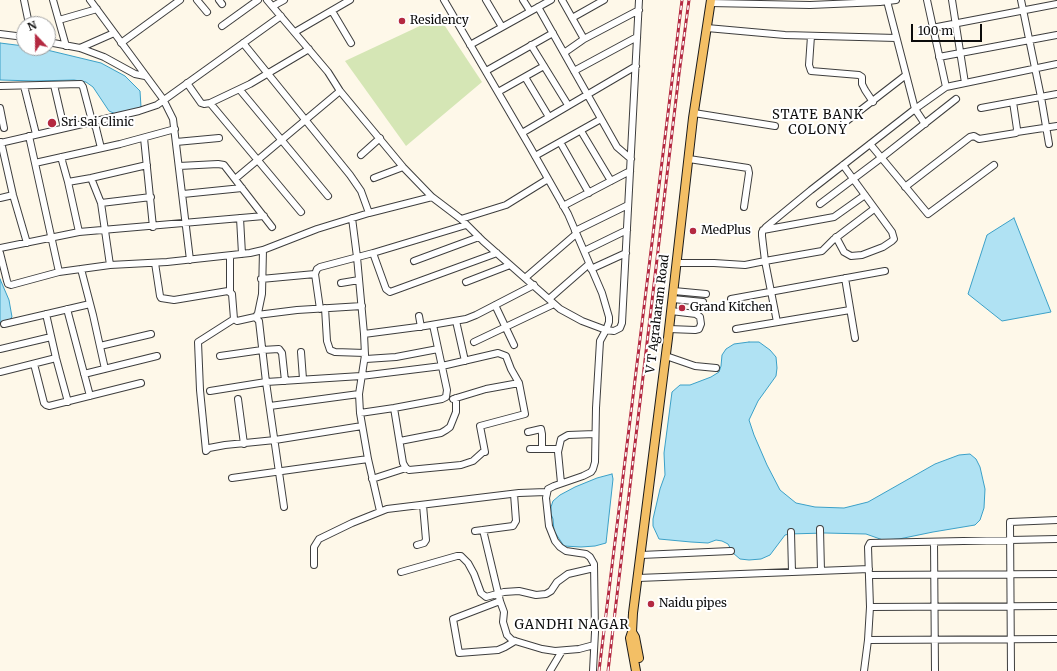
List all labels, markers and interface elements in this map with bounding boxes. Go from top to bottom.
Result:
place label: Residency [410,14,469,28]
north arrow [16,16,56,56]
marker: Residency [397,16,407,26]
scale bar [913,16,984,42]
text: N [25,18,39,34]
text: 100 m [918,23,953,38]
district label: STATE BANK COLONY [772,107,864,138]
place label: Sri Sai Clinic [61,116,134,130]
marker: Sri Sai Clinic [46,117,58,129]
place label: MedPlus [701,224,751,238]
marker: MedPlus [688,226,698,236]
street label: V T Agraharam Road [644,254,672,374]
place label: Grand Kitchen [690,301,773,315]
marker: Grand Kitchen [677,303,687,313]
place label: Naidu pipes [659,597,727,611]
marker: Naidu pipes [646,599,656,609]
district label: GANDHI NAGAR [514,617,630,633]

